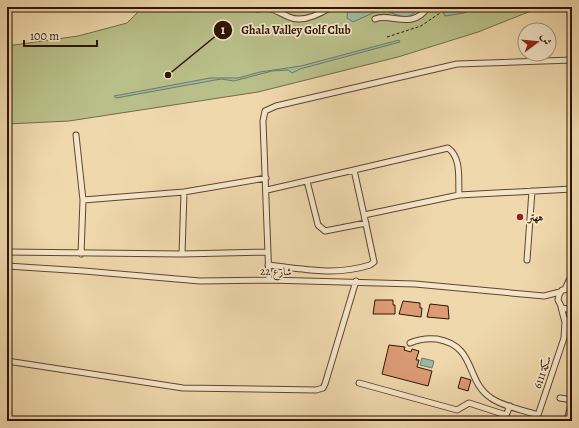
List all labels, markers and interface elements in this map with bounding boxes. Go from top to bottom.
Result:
callout: Ghala Valley Golf Club [213,18,359,42]
scale bar [24,22,97,48]
text: 1 [221,22,226,38]
text: Ghala Valley Golf Club [241,22,351,38]
north arrow [517,22,557,62]
text: 100 m [30,28,59,44]
text: ش [537,32,555,47]
place label: ههتر [526,210,543,225]
marker: ههتر [515,212,525,222]
street label: شارع 22 [260,264,292,281]
street label: سكة 6111 [530,354,555,390]

